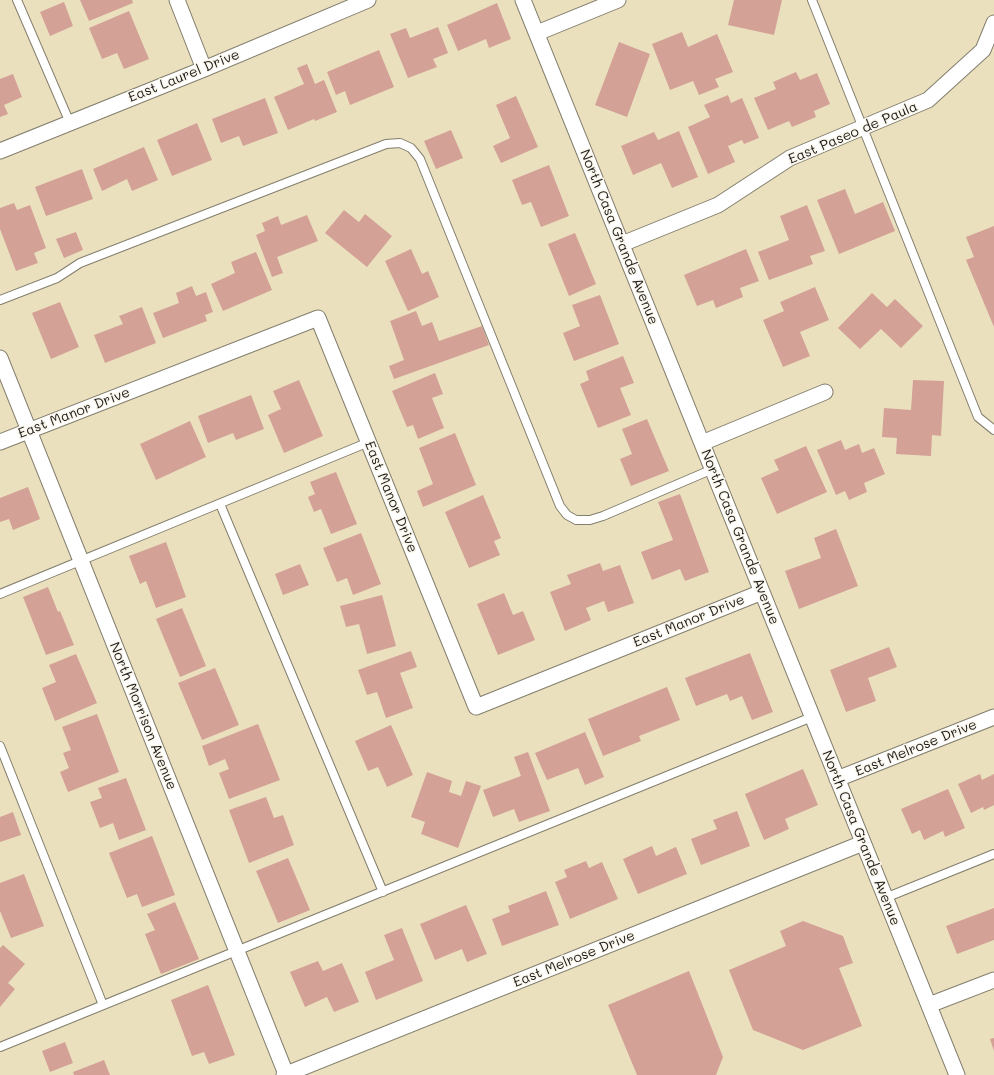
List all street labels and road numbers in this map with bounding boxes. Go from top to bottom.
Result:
street label: East Laurel Drive [126,46,242,106]
street label: East Paseo de Paula [786,98,920,168]
street label: North Casa Grande Avenue [576,147,662,327]
street label: East Manor Drive [16,384,132,442]
street label: East Manor Drive [361,439,421,555]
street label: North Casa Grande Avenue [697,447,783,627]
street label: East Manor Drive [631,591,747,651]
street label: North Morrison Avenue [106,640,180,792]
street label: East Melrose Drive [853,716,979,780]
street label: North Casa Grande Avenue [818,748,904,928]
street label: East Melrose Drive [511,927,637,991]

